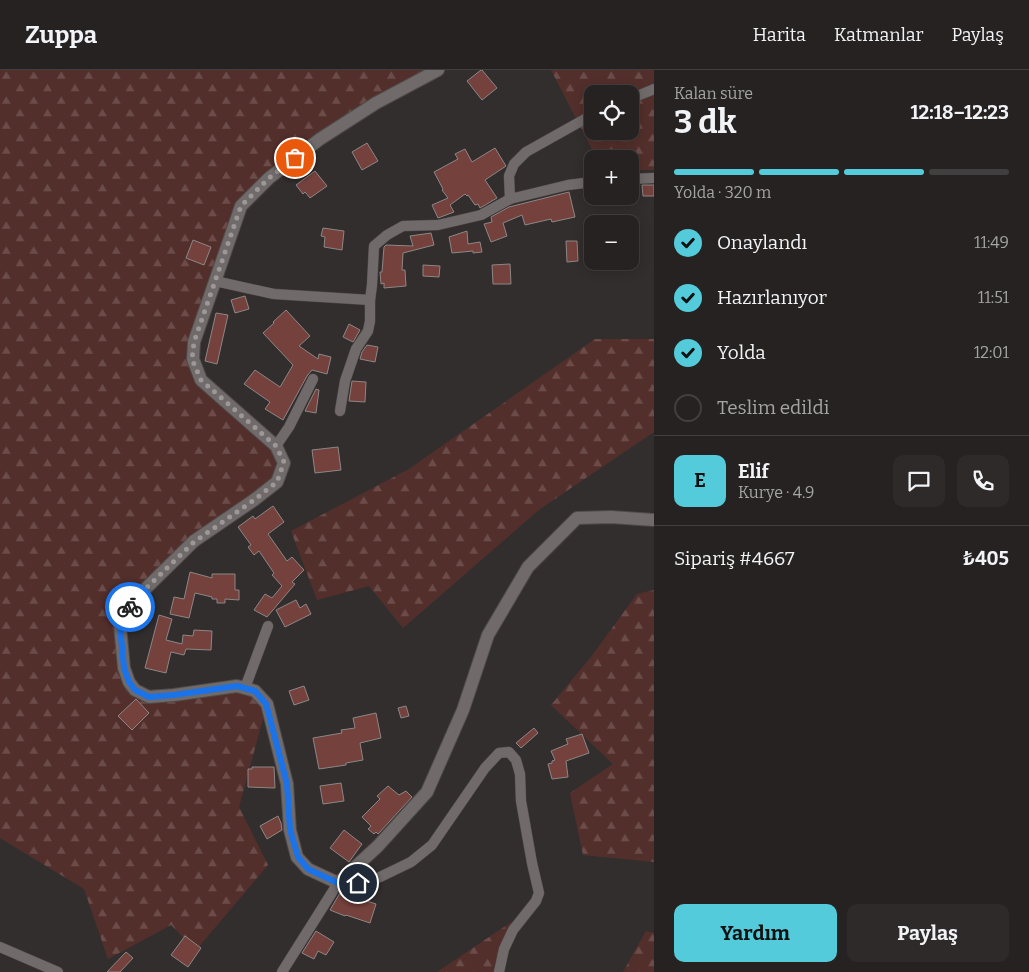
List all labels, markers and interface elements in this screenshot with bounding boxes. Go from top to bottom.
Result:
text: Zuppa [25,21,97,49]
text: Harita [753,24,806,46]
text: Katmanlar [834,24,923,46]
text: Paylaş [951,24,1004,46]
text: Kalan süre [674,84,753,103]
map controls [584,85,639,270]
button: locate [584,85,639,140]
text: 12:18–12:23 [910,101,1009,124]
text: 3 dk [674,103,737,141]
pin [274,137,316,179]
icon: bag [281,144,309,172]
button: + [584,150,639,205]
text: Yolda · 320 m [674,183,771,202]
button: − [584,215,639,270]
icon: check [674,229,702,257]
text: Onaylandı [717,231,807,254]
text: 11:49 [974,233,1009,252]
icon: check [674,284,702,312]
text: Hazırlanıyor [717,286,827,309]
text: 11:51 [978,288,1009,307]
icon: check [674,339,702,367]
text: Yolda [717,341,766,364]
text: 12:01 [974,343,1009,362]
text: Teslim edildi [717,396,829,419]
button: chat [893,455,945,507]
button: phone [957,455,1009,507]
text: Elif [738,460,769,483]
text: E [694,469,706,492]
text: Kurye · 4.9 [738,483,814,502]
text: Sipariş #4667 [674,547,794,570]
text: ₺405 [962,547,1009,570]
courier [105,582,155,632]
icon: bike [116,593,144,621]
pin [337,862,379,904]
icon: home [344,869,372,897]
button: Yardım [674,904,837,962]
button: Paylaş [847,904,1009,962]

